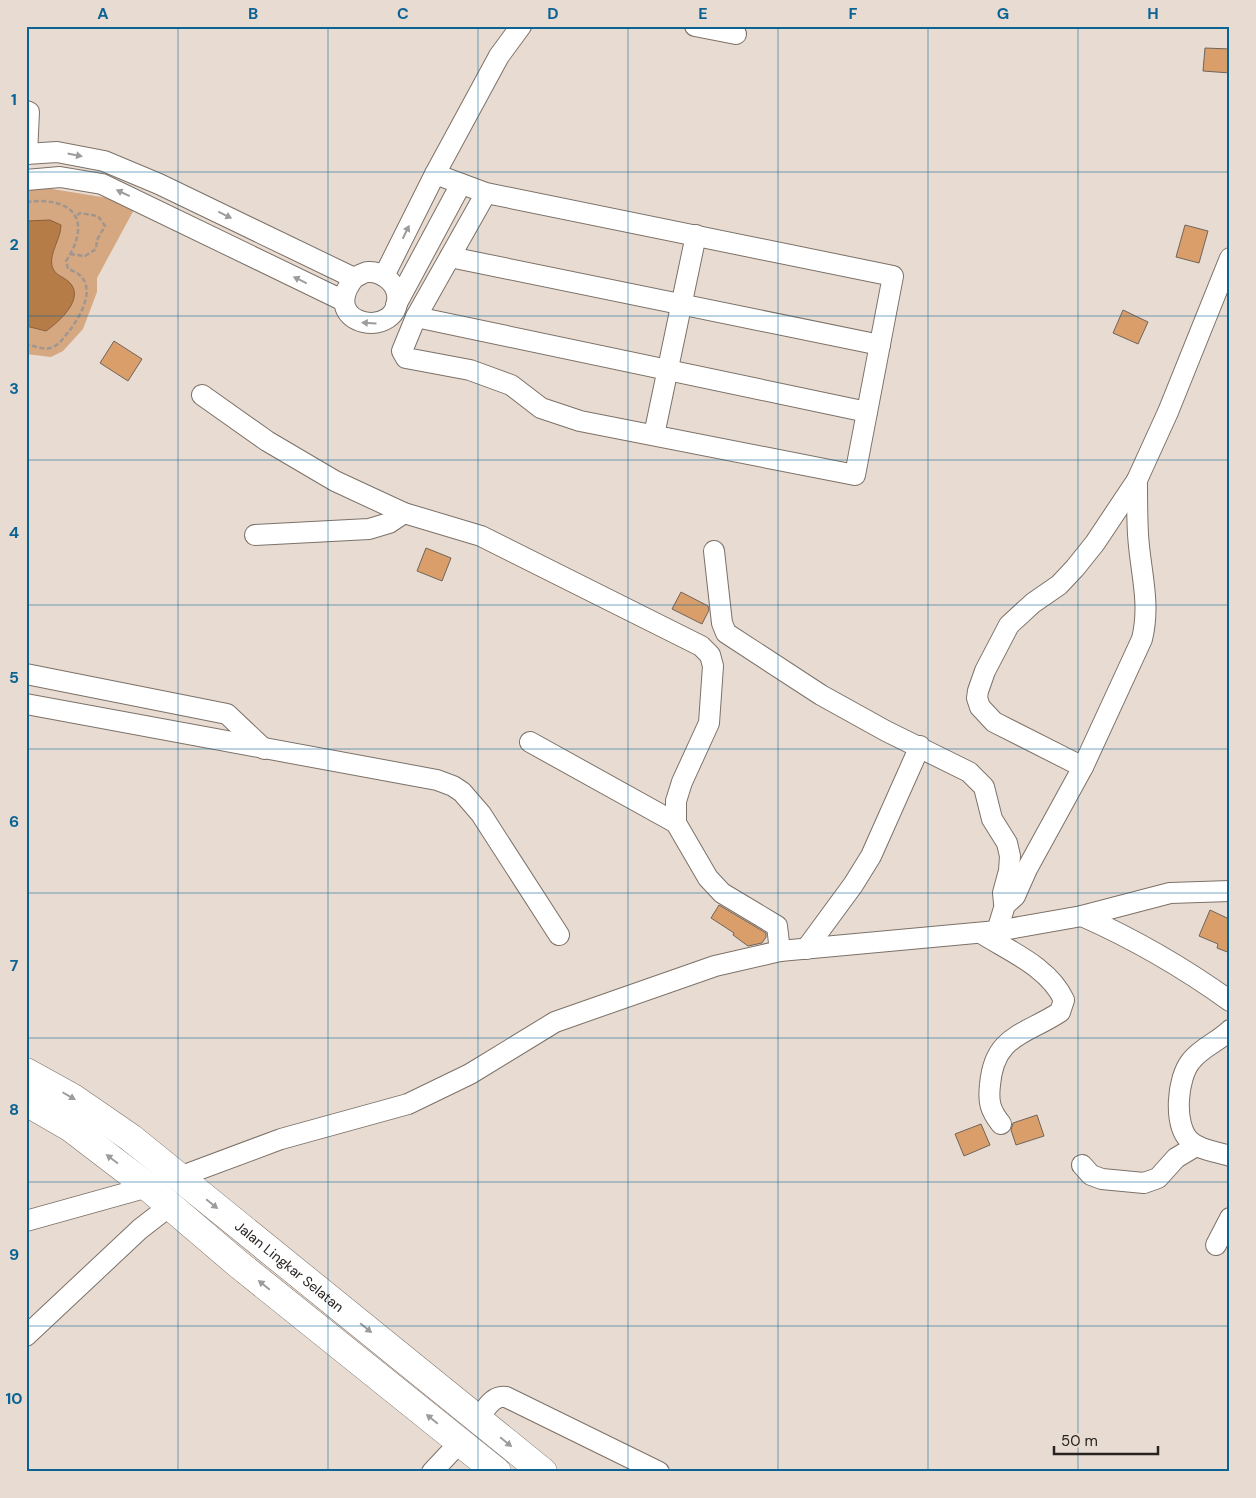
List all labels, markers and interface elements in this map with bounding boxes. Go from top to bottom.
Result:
text: A [97,3,109,24]
text: B [248,3,258,24]
text: C [397,3,409,24]
text: D [547,3,559,24]
text: E [698,3,708,24]
text: F [849,3,858,24]
text: G [997,3,1009,24]
text: H [1147,3,1159,24]
text: 1 [11,89,17,110]
one-way arrow [67,152,83,160]
one-way arrow [116,189,130,197]
one-way arrow [218,212,232,220]
one-way arrow [402,225,410,239]
text: 2 [9,234,19,255]
one-way arrow [293,275,307,283]
one-way arrow [360,318,376,326]
text: 3 [9,378,19,399]
text: 4 [9,522,19,543]
text: 5 [9,667,19,688]
text: 6 [9,811,19,832]
text: 7 [10,955,19,976]
one-way arrow [62,1091,75,1100]
text: 8 [9,1099,19,1120]
one-way arrow [105,1154,119,1164]
one-way arrow [206,1198,218,1209]
street label: Jalan Lingkar Selatan [231,1217,347,1316]
text: 9 [9,1244,19,1265]
one-way arrow [258,1279,271,1290]
one-way arrow [359,1323,372,1334]
text: 10 [5,1388,23,1409]
one-way arrow [426,1414,439,1425]
scale bar [1054,1423,1157,1455]
text: 50 m [1061,1431,1098,1451]
one-way arrow [499,1436,512,1447]

